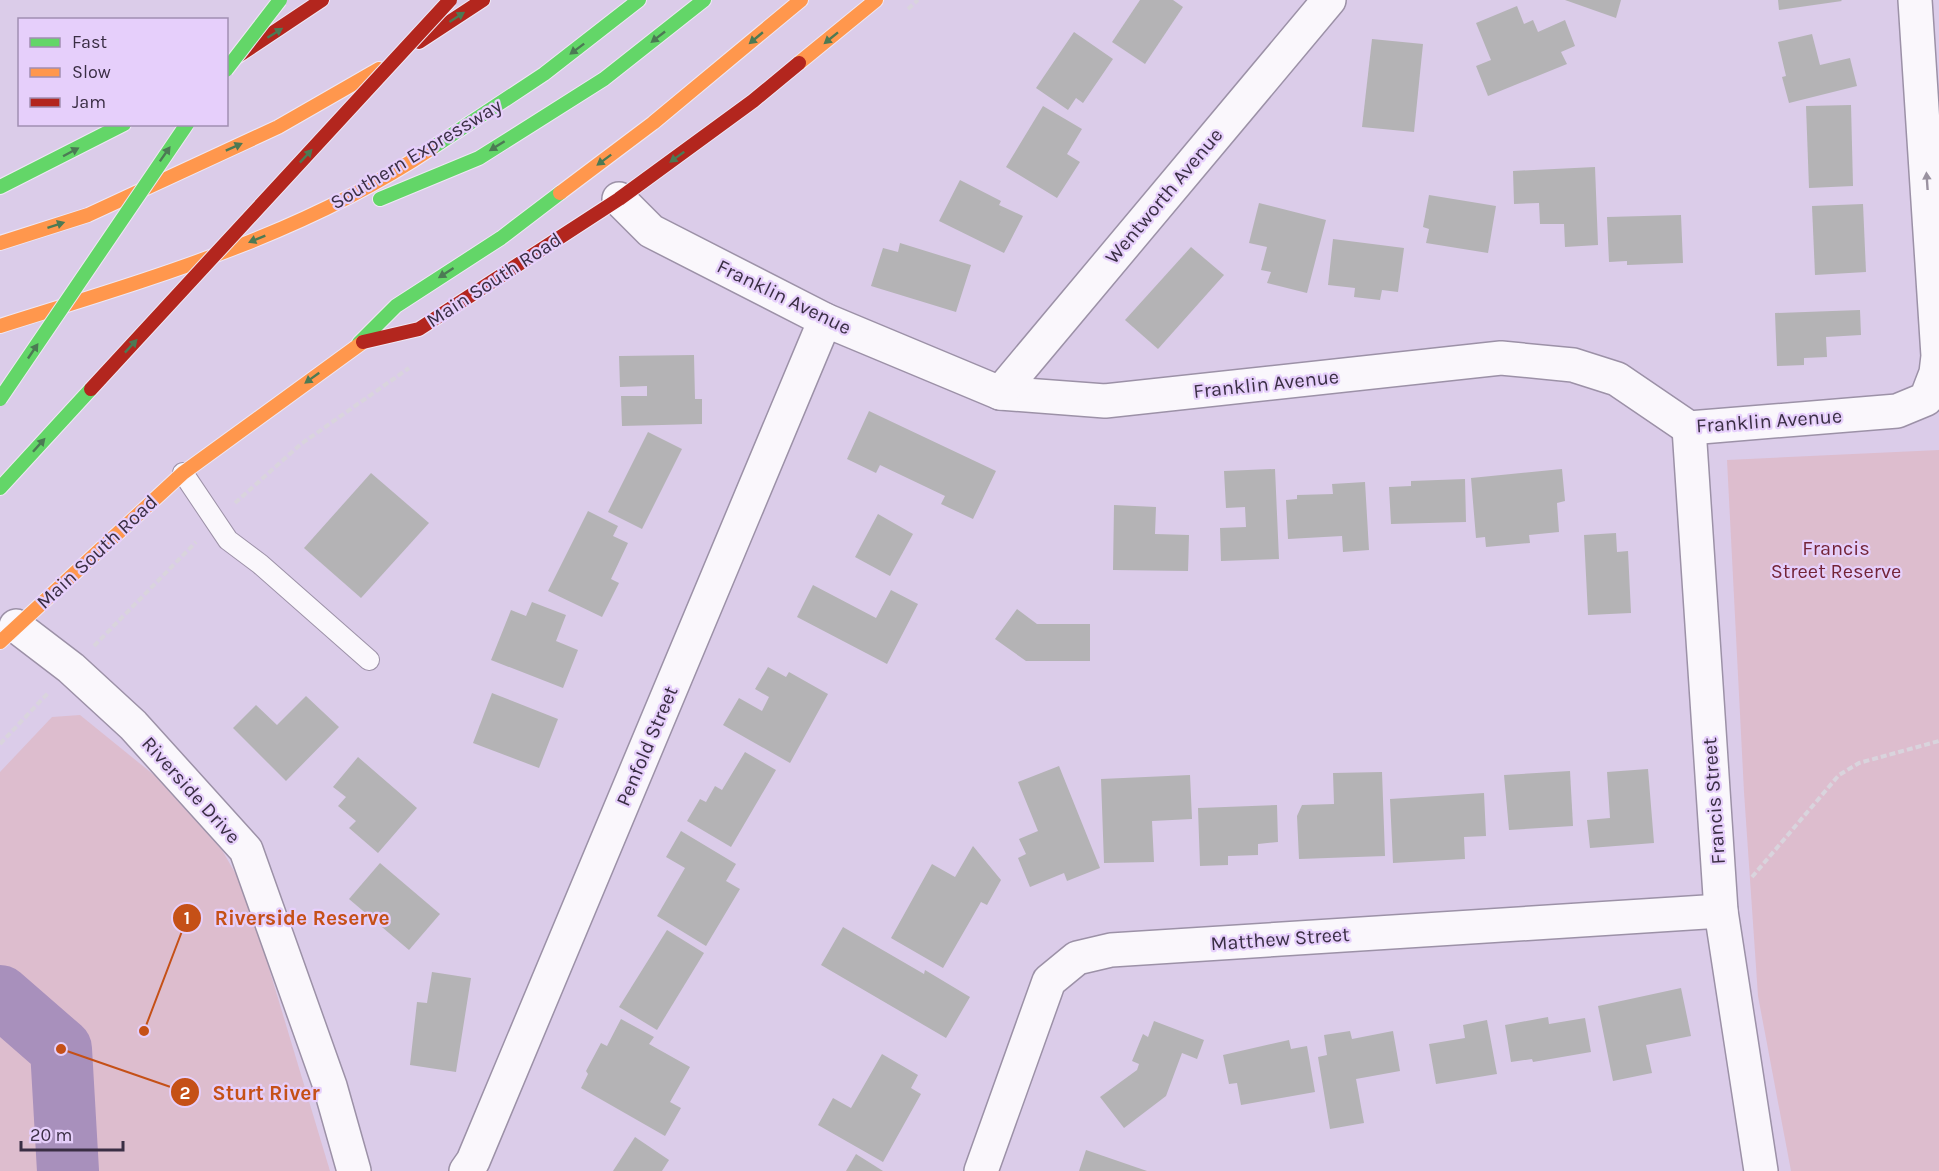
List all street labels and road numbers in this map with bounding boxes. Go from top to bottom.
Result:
street label: Southern Expressway [326,94,506,214]
street label: Wentworth Avenue [1101,124,1227,268]
street label: Main South Road [422,228,566,332]
street label: Franklin Avenue [713,255,855,339]
street label: Franklin Avenue [1192,365,1340,403]
street label: Franklin Avenue [1695,404,1843,438]
street label: Main South Road [32,490,162,614]
street label: Penfold Street [611,682,683,810]
street label: Riverside Drive [137,732,245,848]
street label: Francis Street [1698,736,1730,865]
street label: Matthew Street [1210,923,1351,955]

